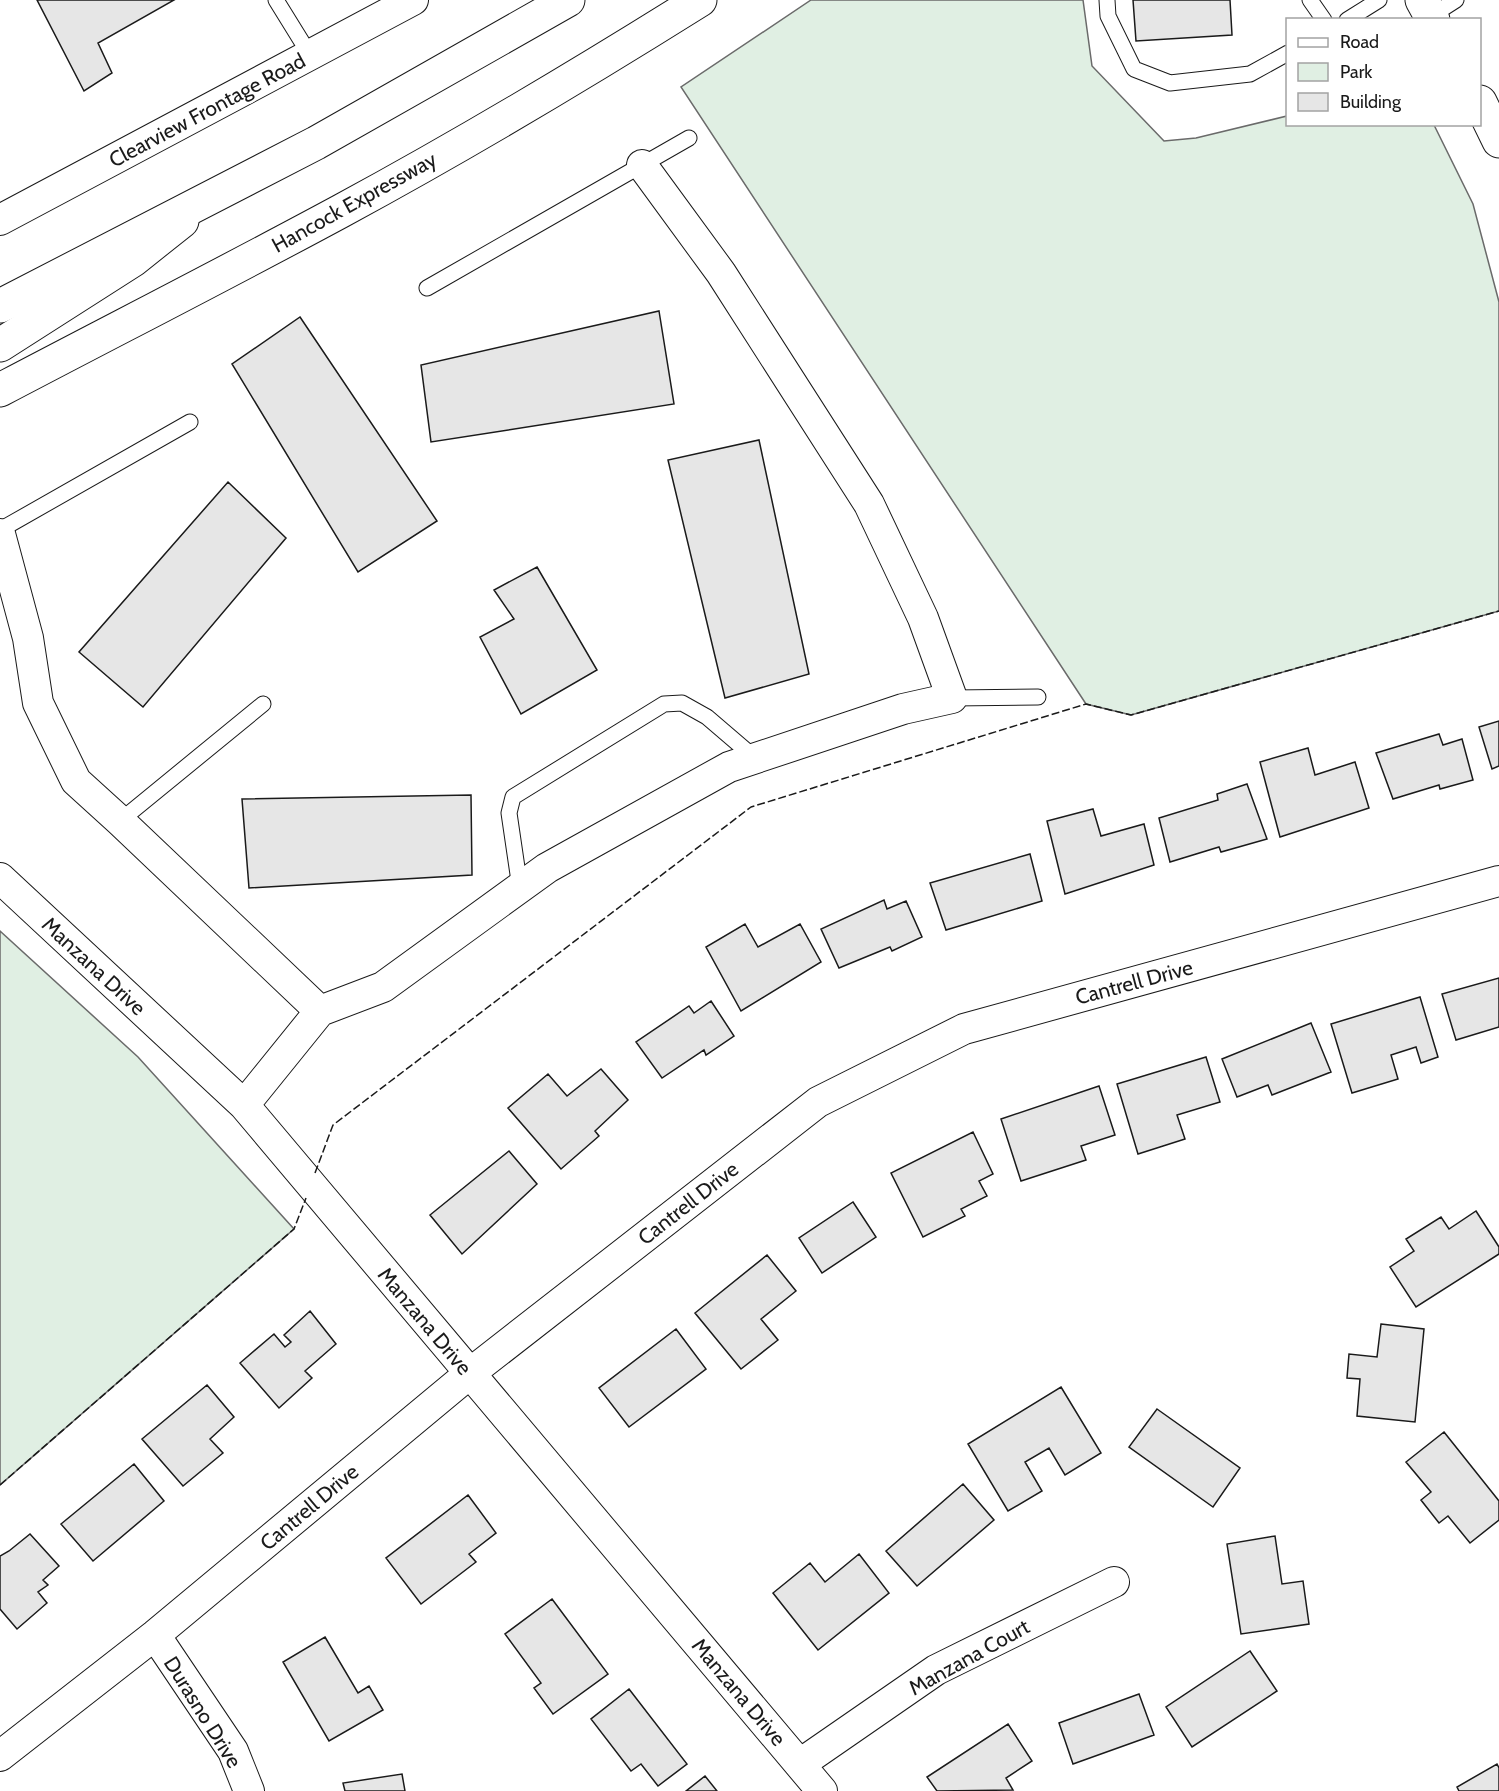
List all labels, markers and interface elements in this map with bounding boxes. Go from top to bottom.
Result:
legend [1286,18,1481,126]
text: Road [1340,31,1379,53]
street label: Clearview Frontage Road [104,48,310,172]
text: Park [1340,61,1373,83]
text: Building [1340,91,1402,113]
street label: Hancock Expressway [267,146,441,258]
street label: Manzana Drive [37,912,151,1020]
street label: Cantrell Drive [1073,954,1196,1010]
street label: Cantrell Drive [633,1156,743,1250]
street label: Manzana Drive [373,1262,477,1380]
street label: Cantrell Drive [255,1459,363,1555]
street label: Manzana Court [904,1614,1034,1700]
street label: Manzana Drive [687,1633,791,1751]
street label: Durasno Drive [159,1652,247,1772]

